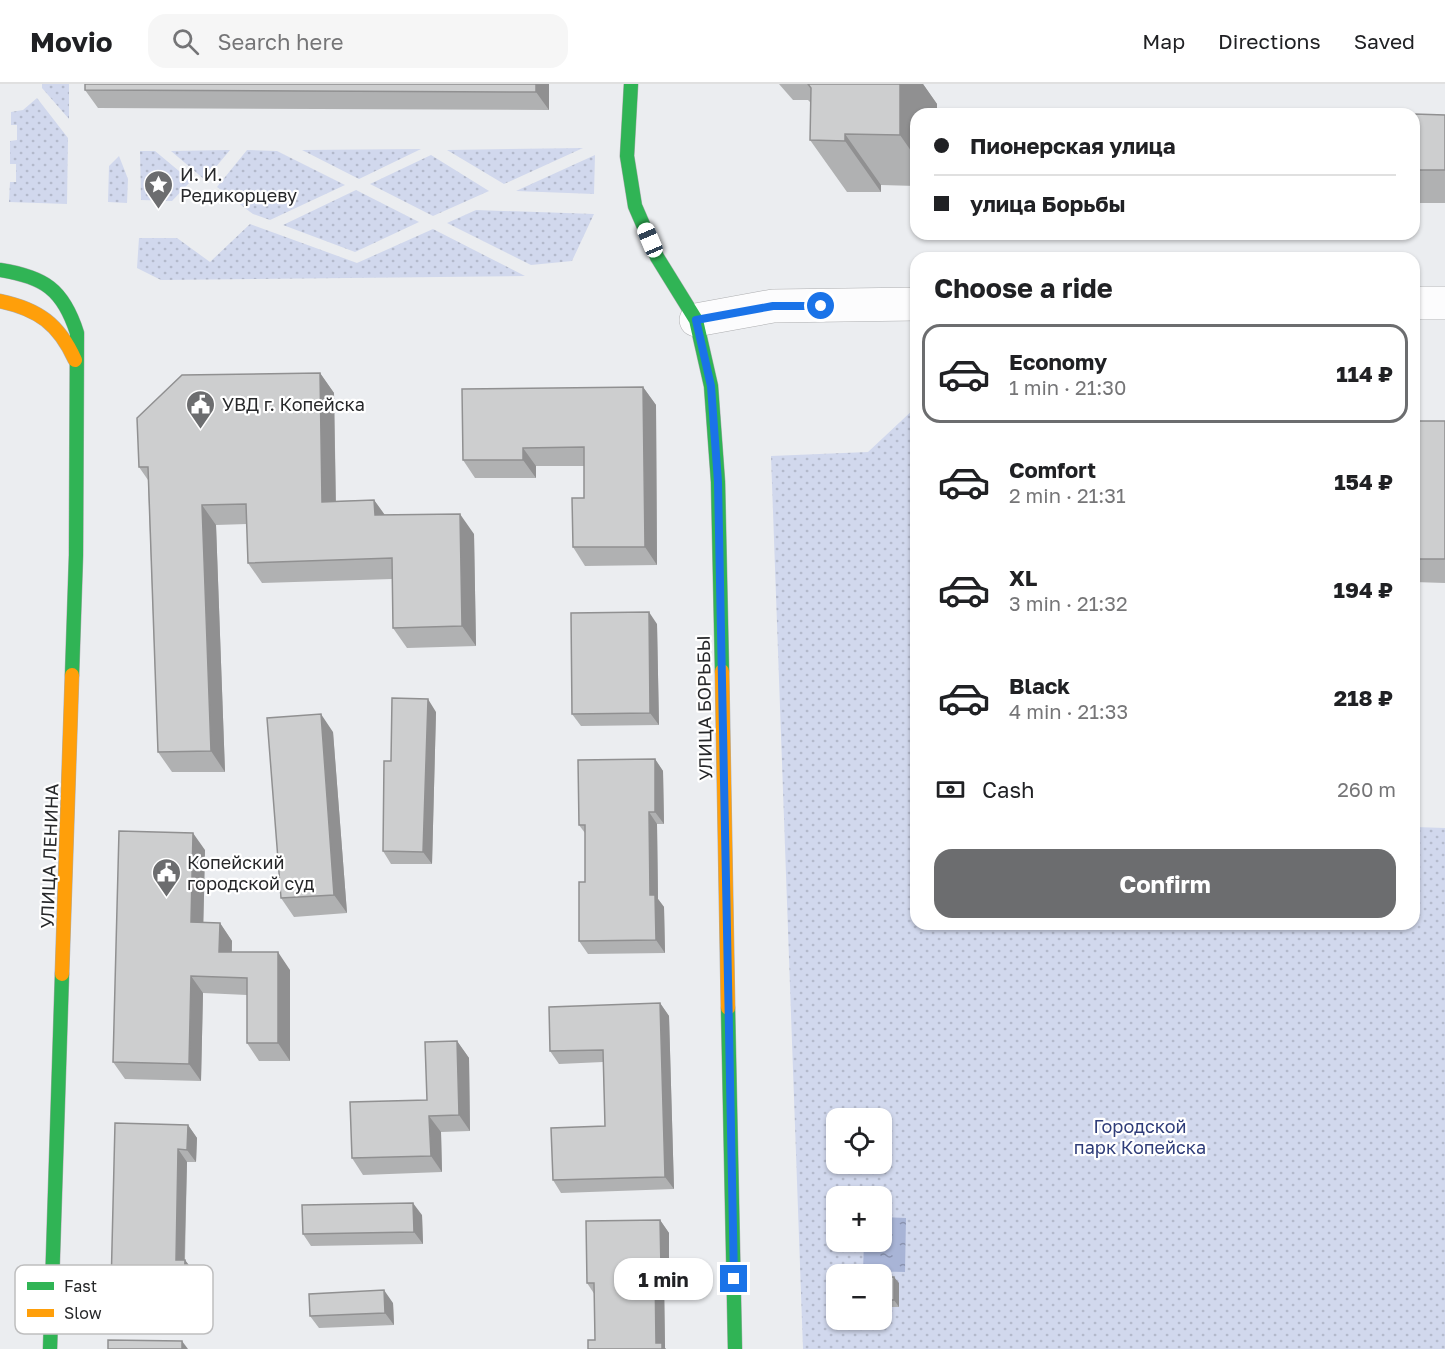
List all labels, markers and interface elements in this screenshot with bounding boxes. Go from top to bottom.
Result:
search box [148,14,568,68]
text: Movio [30,25,112,58]
icon: search [169,25,202,58]
text: Search here [217,28,344,55]
text: Map [1142,28,1185,54]
text: Directions [1218,28,1321,54]
text: Saved [1354,28,1415,54]
text: Пионерская улица [970,132,1175,159]
place label: И. И. Редикорцеву [180,163,297,206]
place icon: И. И. Редикорцеву [143,168,175,210]
text: улица Борьбы [970,190,1125,217]
car [635,220,665,260]
text: Choose a ride [934,272,1113,304]
route start [807,292,834,319]
icon: car [937,347,991,401]
text: Economy [1009,348,1107,375]
text: 114 ₽ [1336,360,1393,387]
text: 1 min · 21:30 [1009,375,1126,399]
public building icon: УВД г. Копейска [185,388,217,430]
place label: УВД г. Копейска [222,393,365,415]
icon: car [937,455,991,509]
text: Comfort [1009,456,1096,483]
text: 154 ₽ [1334,468,1393,495]
text: 2 min · 21:31 [1009,483,1126,507]
icon: car [937,563,991,617]
text: XL [1009,564,1037,591]
text: 194 ₽ [1334,576,1393,603]
text: 3 min · 21:32 [1009,591,1128,615]
street label: УЛИЦА БОРЬБЫ [692,635,716,781]
icon: car [937,671,991,725]
text: Black [1009,672,1070,699]
text: 218 ₽ [1334,684,1393,711]
text: 4 min · 21:33 [1009,699,1128,723]
icon: cash [934,773,967,806]
text: Cash [982,776,1035,803]
text: 260 m [1337,777,1396,801]
street label: УЛИЦА ЛЕНИНА [35,783,63,929]
button: Confirm [934,849,1396,918]
place label: Копейский городской суд [187,851,315,894]
public building icon: Копейский городской суд [150,856,182,898]
map controls [826,1108,892,1330]
button: locate [826,1108,892,1174]
park label: Городской парк Копейска [1074,1115,1206,1158]
button: + [826,1186,892,1252]
callout: 1 min [614,1258,713,1300]
button: − [826,1264,892,1330]
legend [15,1265,213,1334]
route end [720,1265,747,1292]
text: 1 min [638,1267,689,1291]
text: Fast [64,1276,97,1296]
text: Slow [64,1303,102,1323]

